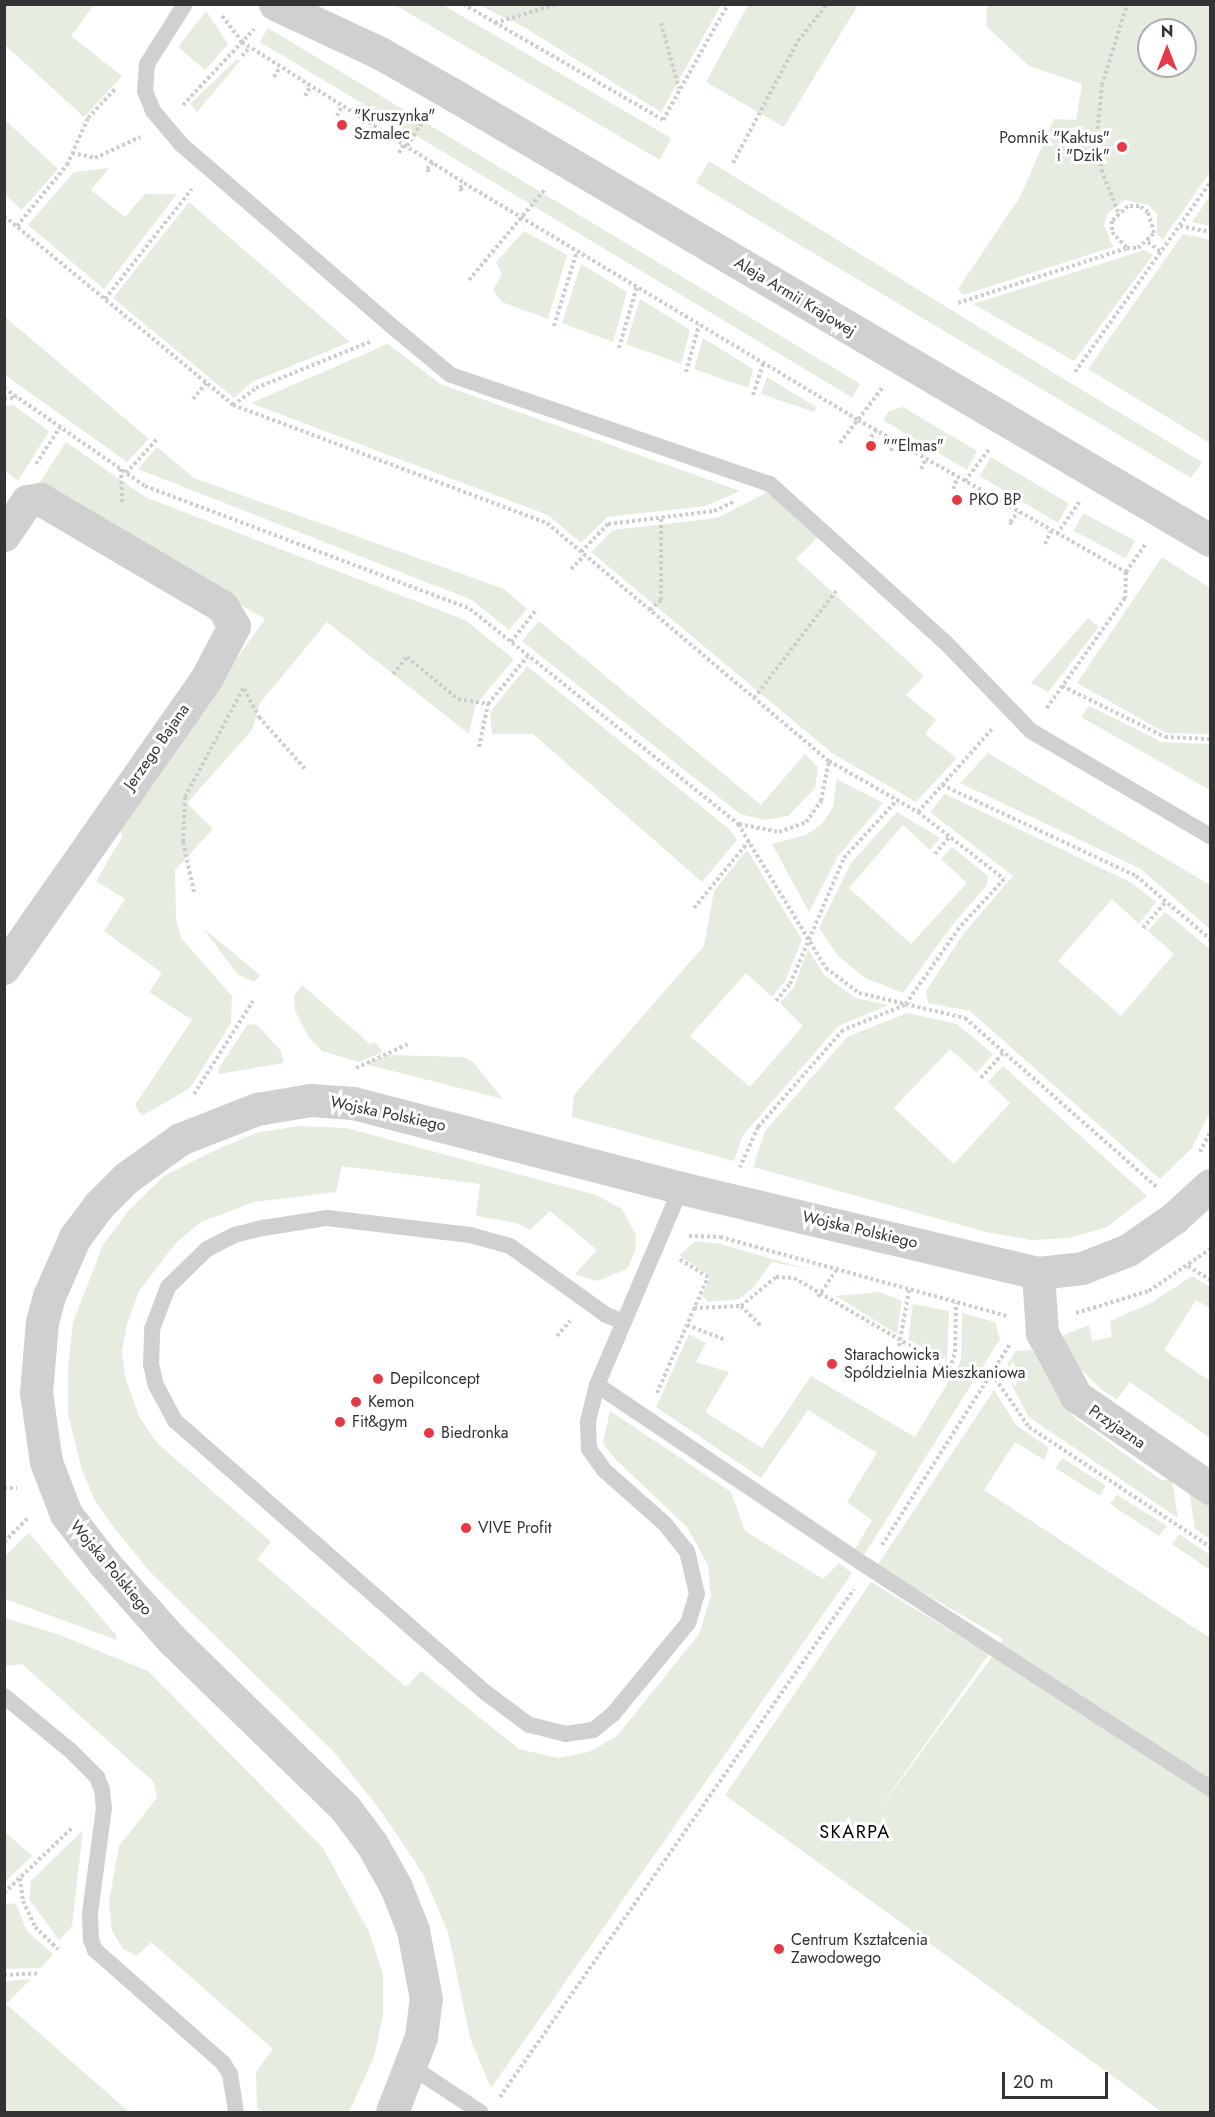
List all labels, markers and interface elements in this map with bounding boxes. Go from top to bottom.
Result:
north arrow [1137,18,1197,78]
text: N [1161,20,1173,43]
place label: "Kruszynka" Szmalec [354,106,436,144]
marker: "Kruszynka" Szmalec [335,118,349,132]
place label: Pomnik "Kaktus" i "Dzik" [999,128,1110,166]
marker: Pomnik "Kaktus" i "Dzik" [1115,140,1129,154]
street label: Aleja Armii Krajowej [731,253,859,341]
place label: ""Elmas" [883,436,944,456]
marker: ""Elmas" [864,439,878,453]
place label: PKO BP [969,490,1021,510]
marker: PKO BP [950,493,964,507]
street label: Jerzego Bajana [120,700,194,794]
street label: Wojska Polskiego [328,1092,448,1136]
street label: Wojska Polskiego [800,1207,920,1253]
place label: Starachowicka Spóldzielnia Mieszkaniowa [844,1345,1025,1383]
marker: Starachowicka Spóldzielnia Mieszkaniowa [825,1357,839,1371]
place label: Depilconcept [390,1369,480,1389]
marker: Depilconcept [371,1372,385,1386]
place label: Kemon [368,1392,414,1412]
marker: Kemon [349,1395,363,1409]
street label: Przyjazna [1085,1401,1149,1453]
place label: Fit&gym [352,1412,407,1432]
marker: Fit&gym [333,1415,347,1429]
place label: Biedronka [441,1423,509,1443]
marker: Biedronka [422,1426,436,1440]
street label: Wojska Polskiego [66,1517,156,1619]
place label: VIVE Profit [478,1518,552,1538]
marker: VIVE Profit [459,1521,473,1535]
district label: SKARPA [819,1821,891,1843]
place label: Centrum Kształcenia Zawodowego [791,1930,928,1968]
marker: Centrum Kształcenia Zawodowego [772,1942,786,1956]
scale bar [1005,2060,1112,2098]
text: 20 m [1013,2069,1053,2095]

